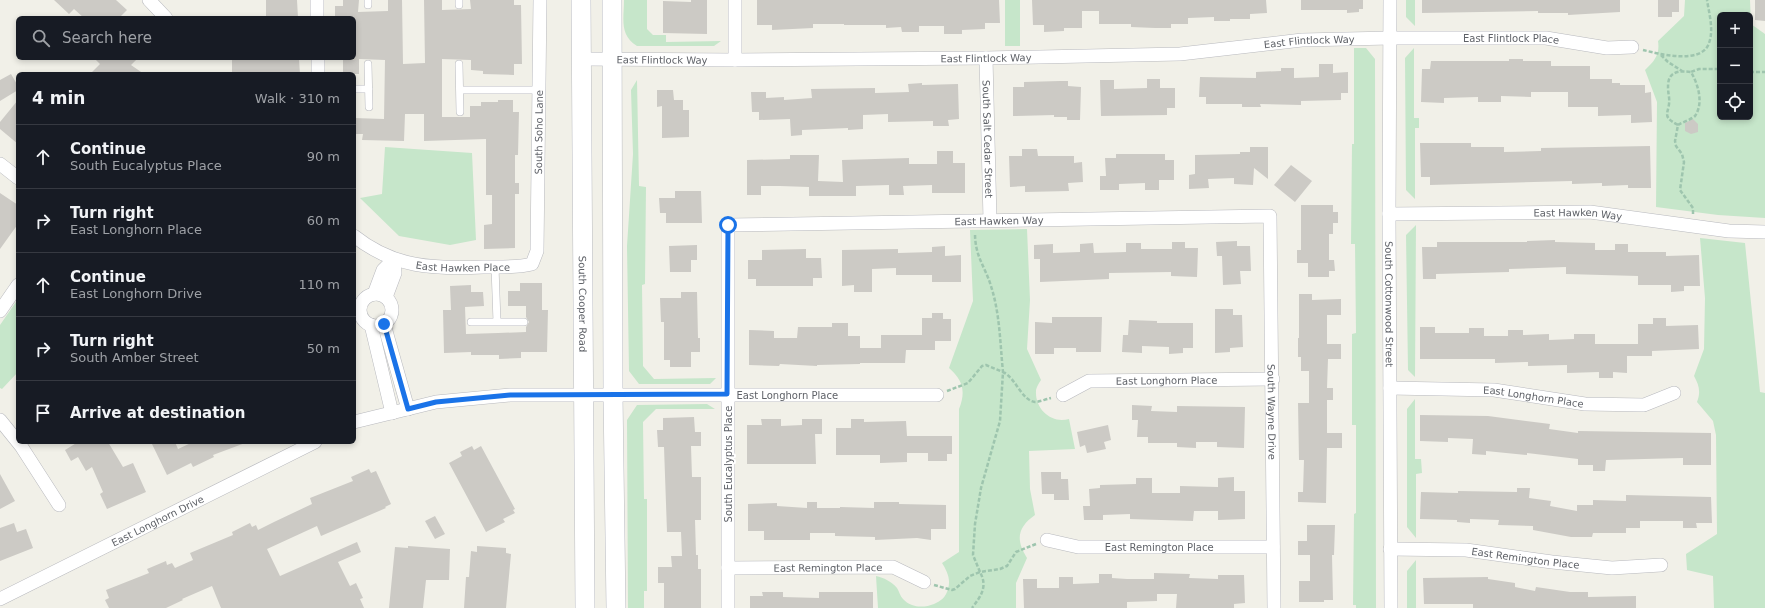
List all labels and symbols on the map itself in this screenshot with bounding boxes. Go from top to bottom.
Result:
street label: East Flintlock Way [1263,33,1355,50]
street label: East Flintlock Place [1463,33,1560,46]
street label: East Flintlock Way [940,52,1032,64]
street label: East Flintlock Way [616,54,708,65]
street label: South Salt Cedar Street [981,80,995,198]
street label: South Soho Lane [532,90,544,175]
street label: East Hawken Way [1533,206,1623,222]
street label: East Hawken Way [954,214,1044,227]
route start [719,216,737,234]
street label: South Cottonwood Street [1384,241,1395,367]
street label: South Cooper Road [577,256,589,352]
street label: East Hawken Place [415,259,510,273]
route end [375,315,393,333]
street label: South Wayne Drive [1266,364,1278,460]
street label: East Longhorn Place [1116,374,1217,386]
street label: East Longhorn Place [1483,384,1585,409]
street label: East Longhorn Place [736,390,838,401]
street label: South Eucalyptus Place [723,406,734,522]
street label: East Longhorn Drive [110,493,205,548]
street label: East Remington Place [1105,542,1214,553]
street label: East Remington Place [1471,545,1580,570]
street label: East Remington Place [774,562,882,573]

